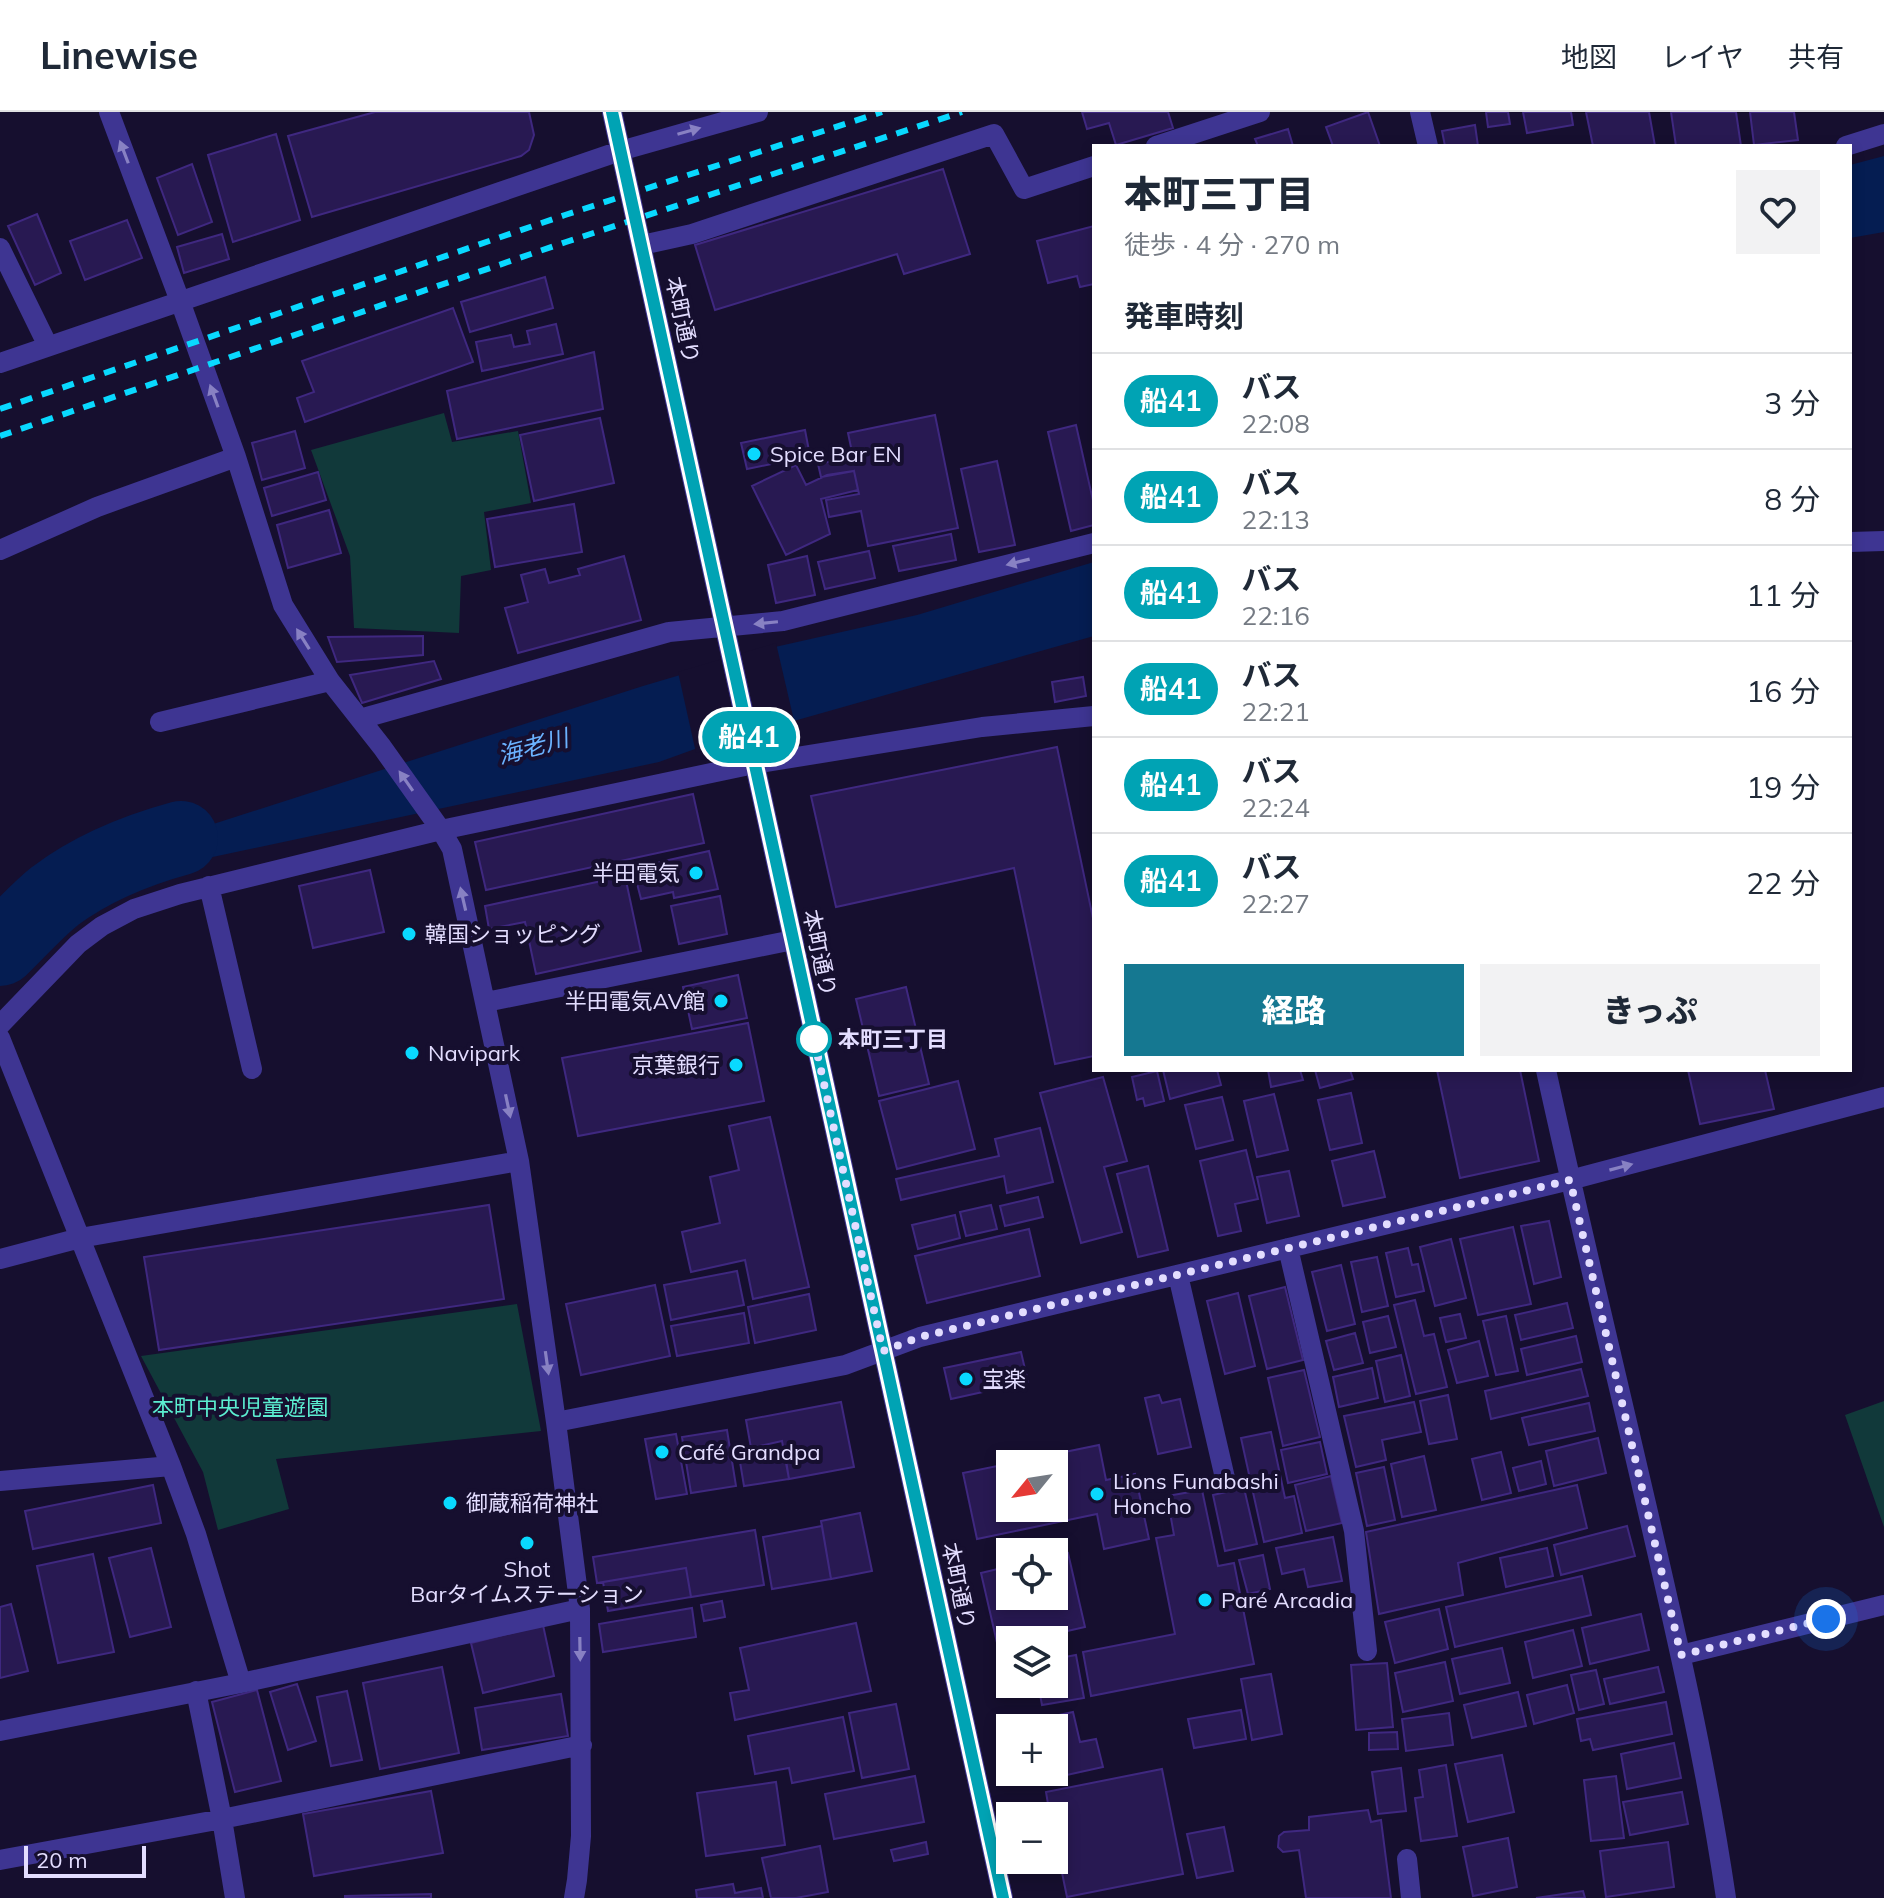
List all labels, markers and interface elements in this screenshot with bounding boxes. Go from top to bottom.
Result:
text: Linewise [40,31,198,79]
text: 地図 [1561,39,1617,74]
text: レイヤ [1661,39,1744,74]
text: 共有 [1788,39,1844,74]
one-way arrow [676,125,701,137]
one-way arrow [117,140,130,164]
text: 本町三丁目 [1124,170,1314,218]
button: heart [1736,170,1820,254]
text: 徒歩 · 4 分 · 270 m [1124,228,1340,261]
street label: 本町通り [660,274,706,366]
text: 発車時刻 [1124,297,1244,335]
text: バス [1242,368,1302,406]
one-way arrow [207,383,219,407]
text: 船41 [1140,383,1202,418]
text: 3 分 [1764,384,1820,422]
text: 22:08 [1242,407,1310,440]
place label: Spice Bar EN [770,440,902,468]
marker: Spice Bar EN [745,445,763,463]
text: バス [1242,464,1302,502]
text: 船41 [1140,479,1202,514]
text: 8 分 [1764,480,1820,518]
text: 22:13 [1242,503,1310,536]
one-way arrow [1006,556,1031,568]
text: バス [1242,560,1302,598]
text: 船41 [1140,575,1202,610]
text: 11 分 [1746,576,1820,614]
text: 22:16 [1242,599,1310,632]
one-way arrow [753,616,778,629]
one-way arrow [296,628,310,650]
text: バス [1242,656,1302,694]
text: 船41 [1140,671,1202,706]
text: 16 分 [1746,672,1820,710]
text: 22:21 [1242,695,1310,728]
line badge: 船41 [703,711,795,763]
text: 船41 [718,719,780,754]
water label: 海老川 [494,721,574,770]
text: バス [1242,752,1302,790]
text: 船41 [1140,767,1202,802]
text: 19 分 [1746,768,1820,806]
one-way arrow [398,770,414,791]
text: 22:24 [1242,791,1310,824]
text: バス [1242,848,1302,886]
place label: 半田電気 [592,859,680,887]
text: 船41 [1140,863,1202,898]
marker: 半田電気 [687,864,705,882]
text: 22 分 [1746,864,1820,902]
one-way arrow [456,886,469,911]
text: 22:27 [1242,887,1310,920]
street label: 本町通り [797,907,843,999]
place label: 韓国ショッピング [425,920,601,948]
marker: 韓国ショッピング [400,925,418,943]
button: 経路 [1124,964,1464,1056]
button: きっぷ [1480,964,1820,1056]
place label: 半田電気AV館 [565,987,705,1015]
marker: 半田電気AV館 [712,992,730,1010]
marker: 本町三丁目 [797,1022,831,1056]
place label: 本町三丁目 [838,1025,948,1053]
place label: Navipark [428,1039,521,1067]
marker: Navipark [403,1044,421,1062]
place label: 京葉銀行 [632,1051,720,1079]
marker: 京葉銀行 [727,1056,745,1074]
one-way arrow [502,1093,515,1118]
one-way arrow [1609,1160,1634,1172]
one-way arrow [541,1350,554,1375]
place label: 宝楽 [982,1365,1026,1393]
marker: 宝楽 [957,1370,975,1388]
park label: 本町中央児童遊園 [152,1393,328,1421]
place label: Café Grandpa [678,1438,820,1466]
marker: Café Grandpa [653,1443,671,1461]
north arrow [996,1450,1068,1522]
map controls [996,1450,1068,1874]
place label: Lions Funabashi Honcho [1113,1467,1279,1520]
marker: Lions Funabashi Honcho [1088,1485,1106,1503]
place label: 御蔵稲荷神社 [466,1489,598,1517]
marker: 御蔵稲荷神社 [441,1494,459,1512]
marker: Shot Barタイムステーション [518,1534,536,1552]
button: locate [996,1538,1068,1610]
street label: 本町通り [936,1540,982,1632]
place label: Shot Barタイムステーション [410,1555,644,1608]
place label: Paré Arcadia [1221,1586,1353,1614]
marker: Paré Arcadia [1196,1591,1214,1609]
your location [1806,1599,1846,1639]
button: layers [996,1626,1068,1698]
one-way arrow [574,1637,586,1662]
button: + [996,1714,1068,1786]
button: − [996,1802,1068,1874]
scale bar [24,1842,146,1878]
text: 20 m [36,1846,87,1874]

